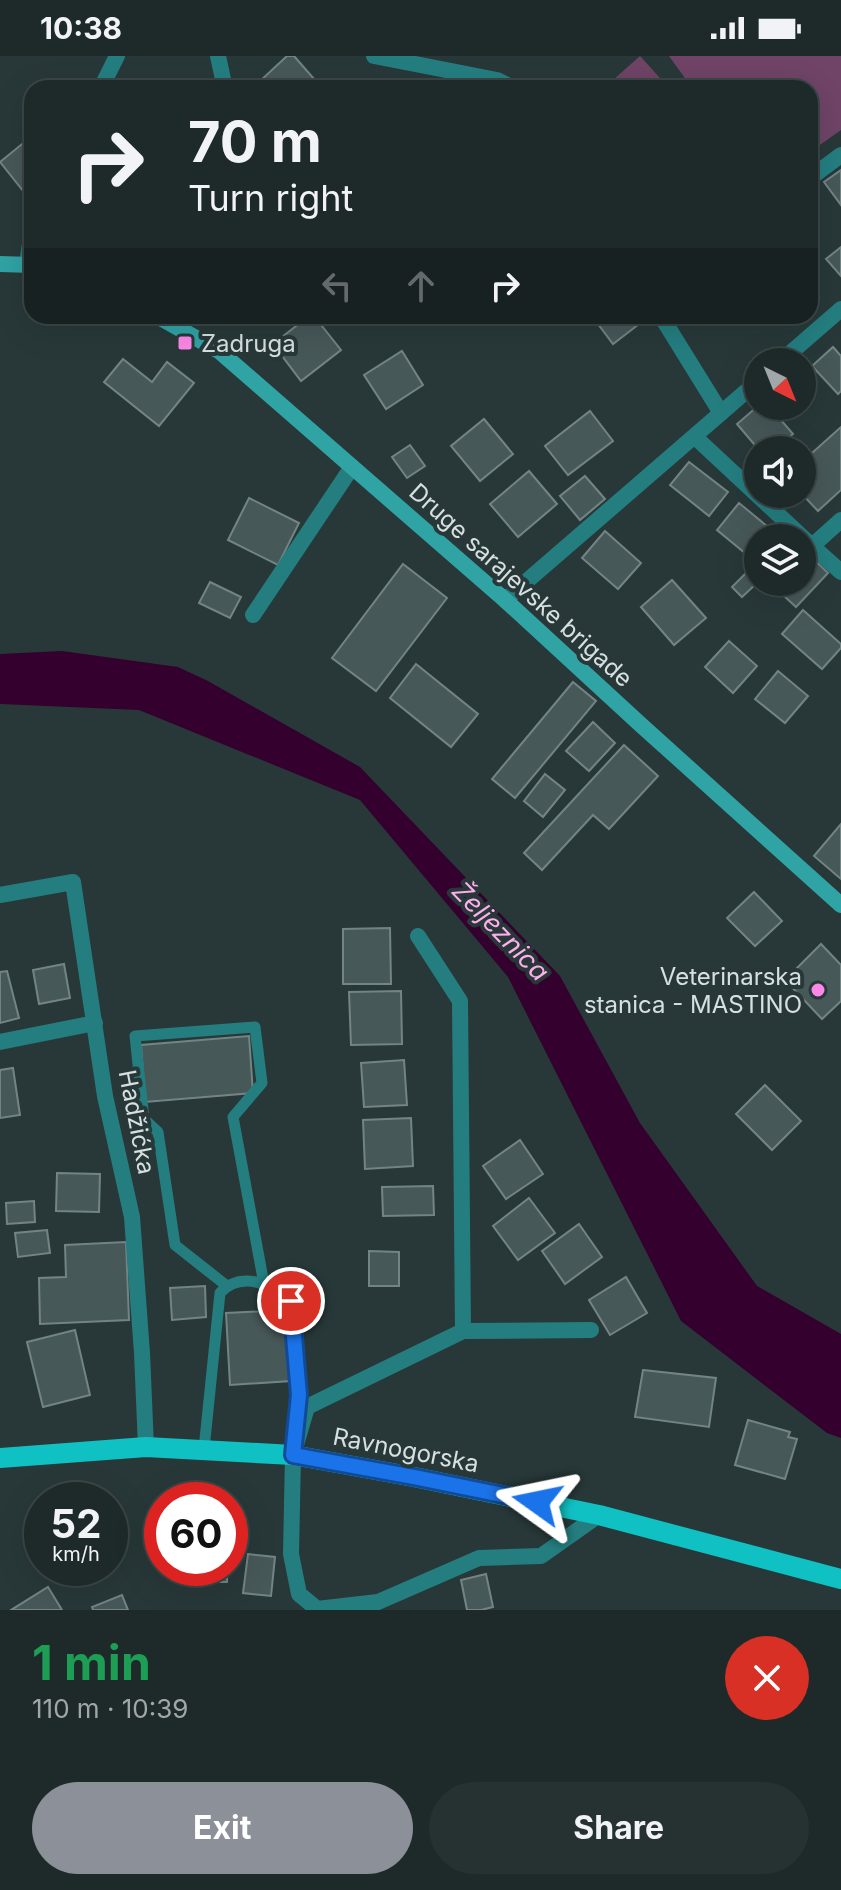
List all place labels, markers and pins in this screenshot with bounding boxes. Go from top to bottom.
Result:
place label: Zadruga [201,329,296,358]
marker: Zadruga [176,334,194,352]
place label: Veterinarska stanica - MASTINO [584,962,802,1019]
marker: Veterinarska stanica - MASTINO [809,981,827,999]
pin [257,1267,325,1335]

